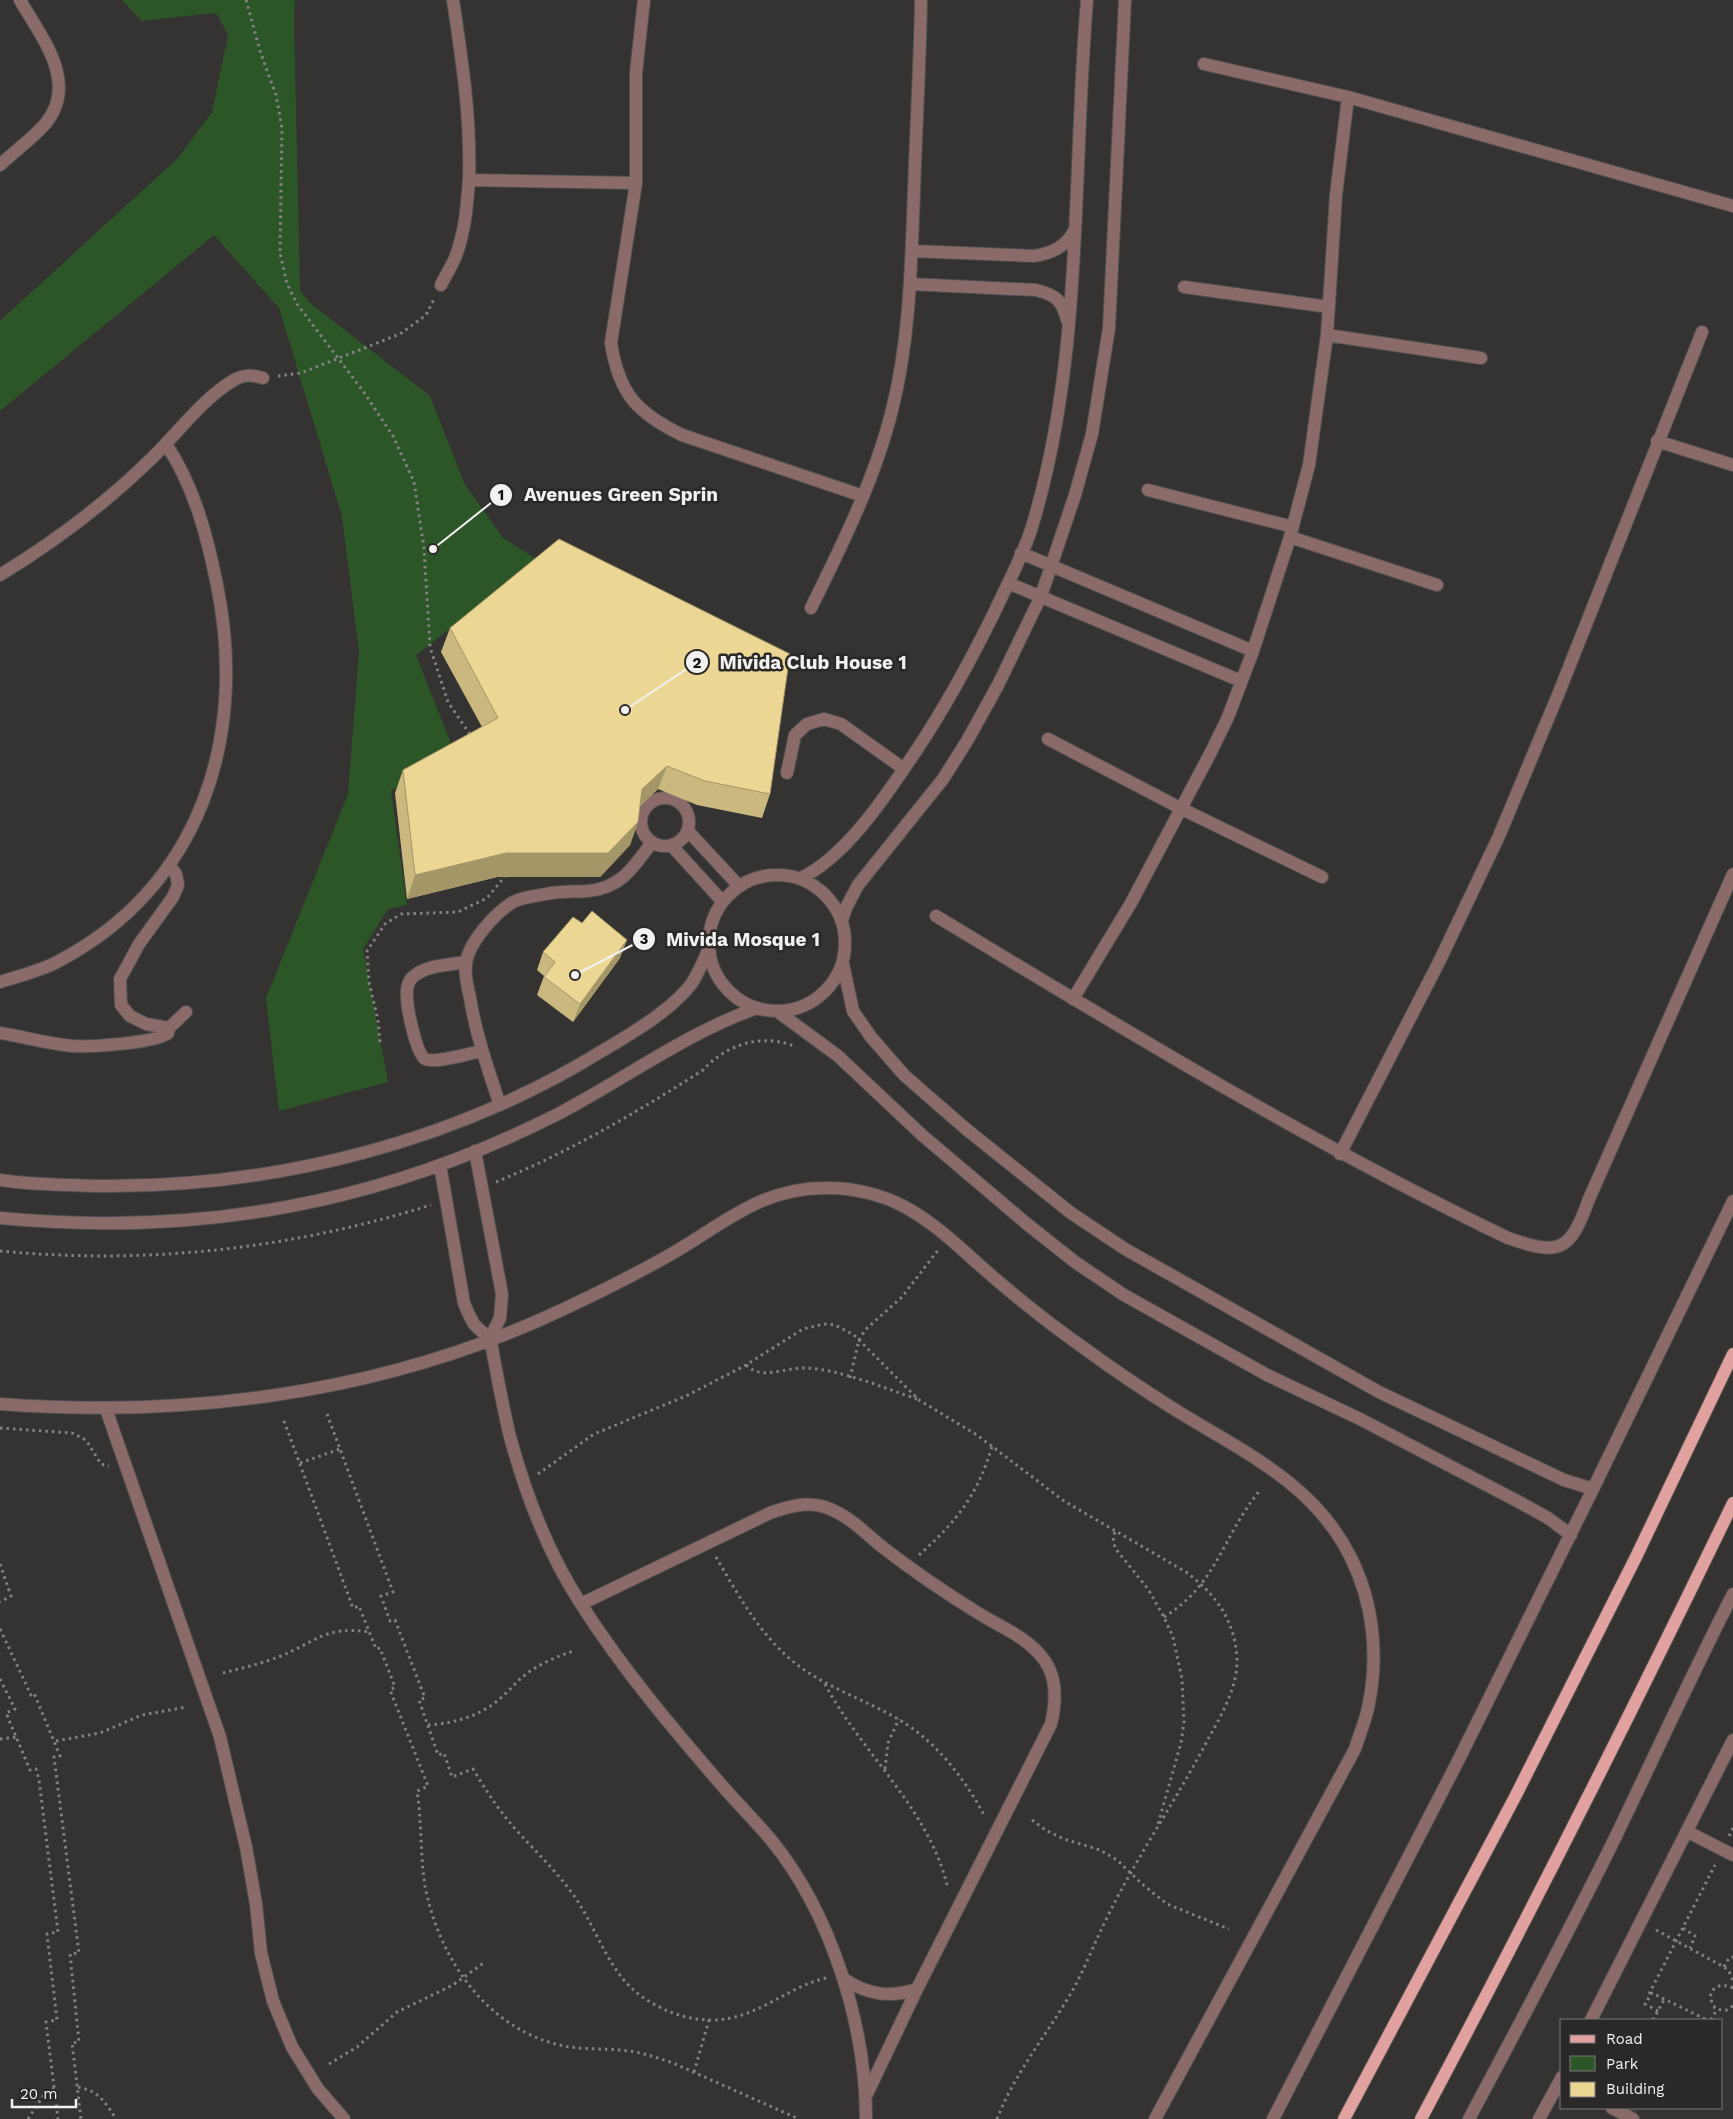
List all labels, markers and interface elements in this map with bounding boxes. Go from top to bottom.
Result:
callout: Avenues Green Sprin [489,478,728,512]
text: Avenues Green Sprin [524,483,718,506]
text: 1 [498,486,504,504]
callout: Mivida Club House 1 [685,645,917,679]
text: Mivida Club House 1 [719,651,907,674]
text: 2 [693,654,702,672]
callout: Mivida Mosque 1 [631,922,830,956]
text: Mivida Mosque 1 [666,928,820,951]
text: 3 [640,930,649,948]
legend [1560,2019,1723,2109]
text: Road [1606,2030,1643,2048]
text: Park [1606,2055,1639,2073]
scale bar [12,2076,76,2108]
text: Building [1606,2080,1664,2098]
text: 20 m [20,2085,58,2103]

